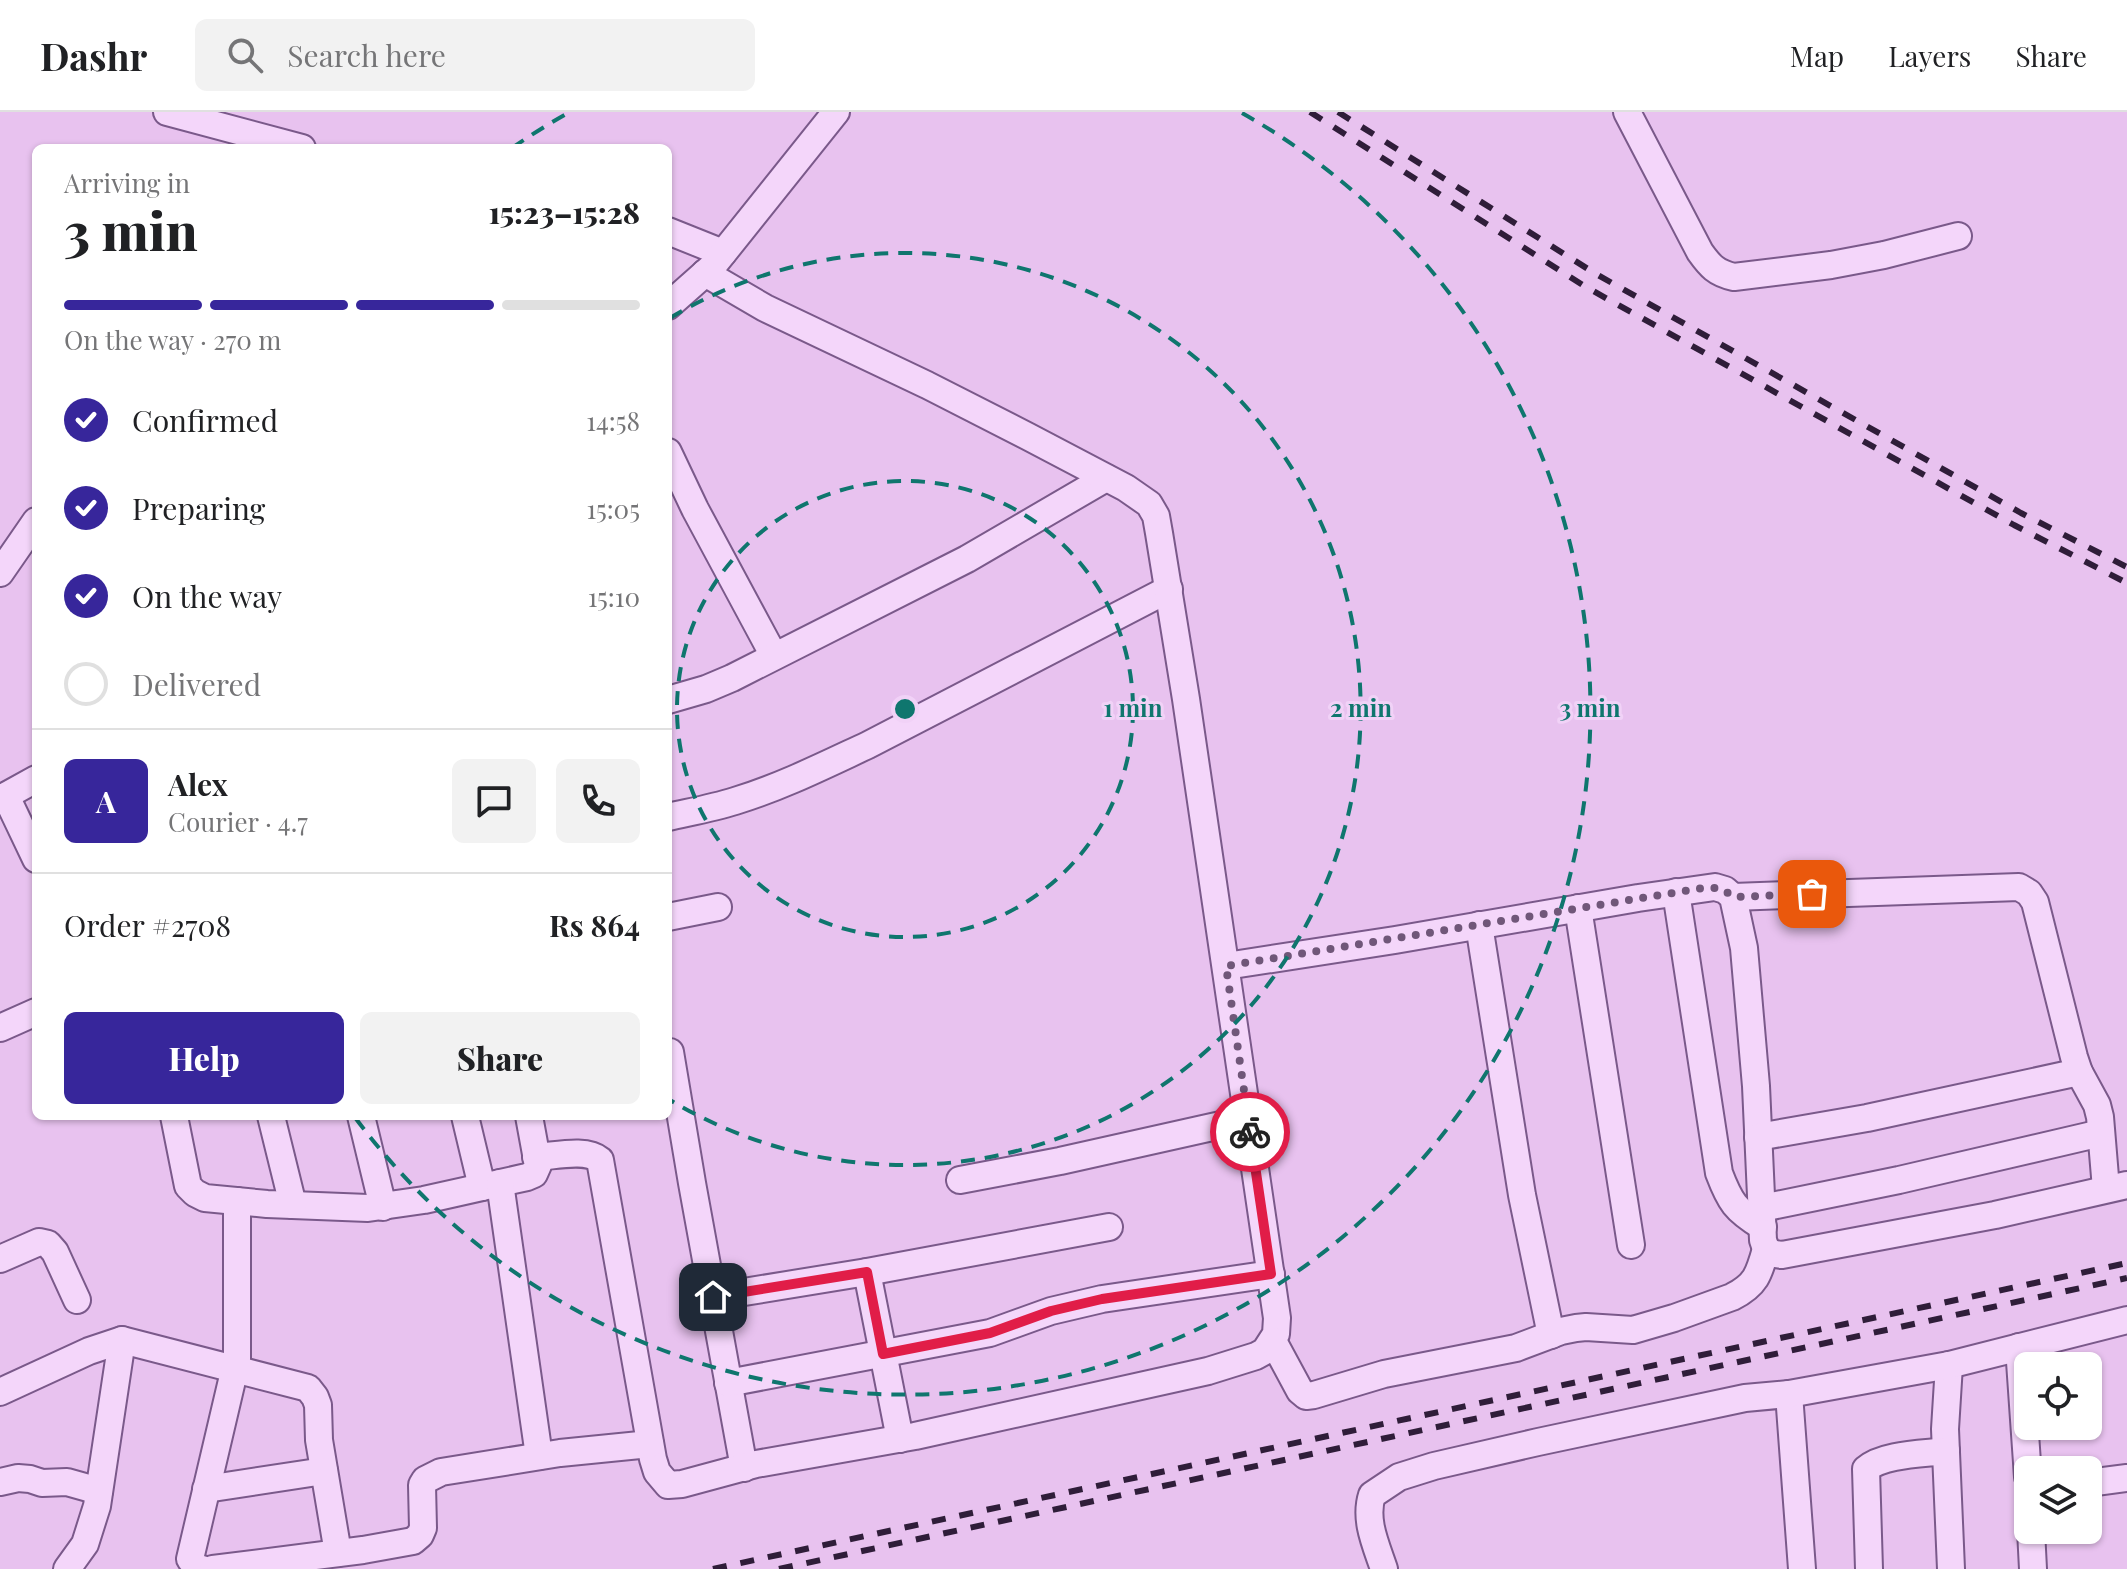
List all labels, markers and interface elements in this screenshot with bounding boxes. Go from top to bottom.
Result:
search box [195,19,755,91]
text: Dashr [40,30,147,81]
icon: search [223,33,267,77]
text: Search here [287,35,446,75]
text: Map [1790,37,1844,74]
text: Layers [1888,37,1971,74]
text: Share [2015,37,2087,74]
text: Arriving in [64,165,190,200]
text: 15:23–15:28 [489,192,640,232]
text: 3 min [64,195,198,264]
text: On the way · 270 m [64,322,281,357]
icon: check [64,398,108,442]
text: Confirmed [132,400,278,440]
text: 14:58 [586,403,640,438]
icon: check [64,486,108,530]
text: Preparing [132,488,265,528]
text: 15:05 [587,491,640,526]
icon: check [64,574,108,618]
text: On the way [132,576,282,616]
text: 15:10 [588,579,640,614]
text: Delivered [132,664,261,704]
text: 1 min [1104,691,1163,723]
text: 2 min [1330,691,1392,723]
text: 3 min [1559,691,1621,723]
centre of rings [891,695,919,723]
button: chat [452,759,536,843]
button: phone [556,759,640,843]
text: Alex [168,764,228,804]
text: A [96,781,116,821]
text: Courier · 4.7 [168,804,308,839]
pin [1778,860,1846,928]
icon: bag [1790,872,1834,916]
text: Order #2708 [64,905,231,945]
text: Rs 864 [549,905,640,945]
button: Help [64,1012,344,1104]
button: Share [360,1012,640,1104]
courier [1210,1092,1290,1172]
icon: bike [1228,1110,1272,1154]
pin [679,1263,747,1331]
icon: home [691,1275,735,1319]
map controls [2014,1352,2102,1544]
button: locate [2014,1352,2102,1440]
button: layers [2014,1456,2102,1544]

